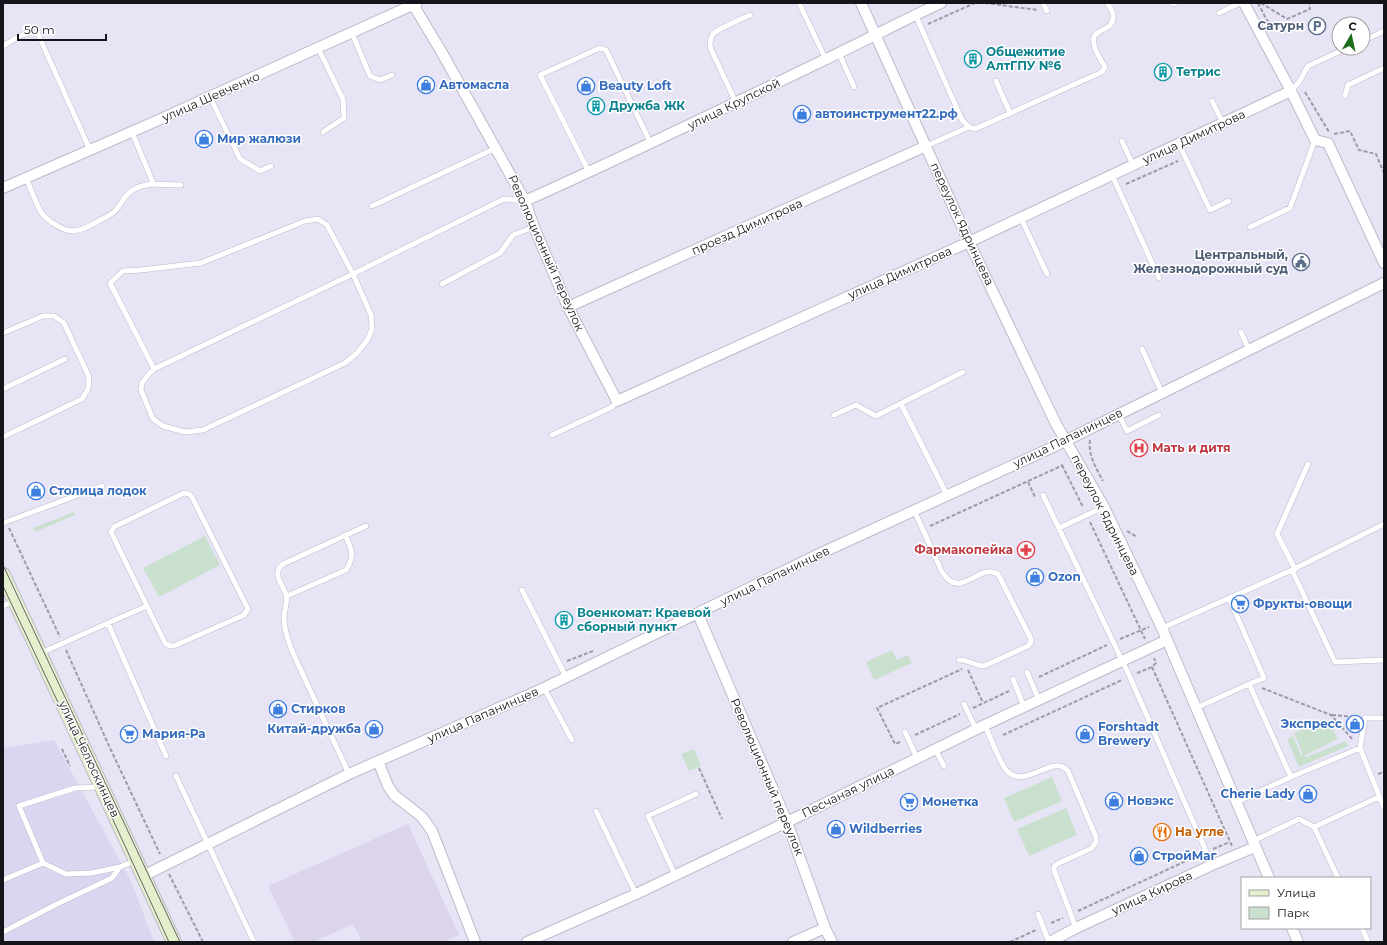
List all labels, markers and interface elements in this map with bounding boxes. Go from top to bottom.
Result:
scale bar [18,16,106,42]
parking icon: Сатурн [1307,16,1327,36]
north arrow [1331,16,1371,56]
place label: Сатурн [1258,18,1304,33]
text: С [1348,19,1358,34]
text: 50 m [24,22,55,37]
place label: Общежитие АлтГПУ №6 [986,44,1066,73]
building icon: Общежитие АлтГПУ №6 [963,49,983,69]
building icon: Тетрис [1153,62,1173,82]
place label: Тетрис [1176,64,1221,79]
street label: улица Шевченко [159,68,262,125]
shop icon: Автомасла [416,75,436,95]
street label: улица Крупской [684,75,783,133]
shop icon: Beauty Loft [576,76,596,96]
place label: Автомасла [439,77,509,92]
place label: Beauty Loft [599,78,672,93]
building icon: Дружба ЖК [586,96,606,116]
place label: Дружба ЖК [609,98,685,113]
shop icon: автоинструмент22.рф [792,104,812,124]
place label: автоинструмент22.рф [815,106,958,121]
street label: улица Димитрова [1139,106,1248,167]
shop icon: Мир жалюзи [194,129,214,149]
place label: Мир жалюзи [217,131,301,146]
street label: переулок Ядринцева [927,160,998,288]
street label: Революционный переулок [505,172,588,333]
street label: проезд Димитрова [689,195,805,258]
street label: улица Димитрова [845,243,954,303]
place label: Центральный, Железнодорожный суд [1133,247,1289,276]
public building icon: Центральный, Железнодорожный суд [1291,252,1311,272]
street label: улица Папанинцев [1010,405,1125,471]
hospital icon: Мать и дитя [1129,438,1149,458]
place label: Мать и дитя [1152,440,1231,455]
street label: переулок Ядринцева [1068,452,1143,578]
shop icon: Столица лодок [26,481,46,501]
place label: Столица лодок [49,483,147,498]
pharmacy icon: Фармакопейка [1016,540,1036,560]
place label: Фармакопейка [914,542,1013,557]
street label: улица Папанинцев [717,543,832,609]
shop icon: Ozon [1025,567,1045,587]
place label: Ozon [1048,569,1081,584]
supermarket icon: Фрукты-овощи [1230,594,1250,614]
place label: Фрукты-овощи [1253,596,1352,611]
place label: Военкомат: Краевой сборный пункт [577,605,711,634]
building icon: Военкомат: Краевой сборный пункт [554,610,574,630]
street label: улица Папанинцев [424,683,541,746]
street label: Революционный переулок [727,696,807,858]
street label: улица Челюскинцев [55,697,123,820]
shop icon: Стирков [268,699,288,719]
place label: Стирков [291,701,346,716]
shop icon: Экспресс [1345,714,1365,734]
place label: Экспресс [1280,716,1342,731]
shop icon: Китай-дружба [364,719,384,739]
place label: Forshtadt Brewery [1098,719,1160,748]
place label: Китай-дружба [267,721,361,736]
supermarket icon: Мария-Ра [119,724,139,744]
shop icon: Forshtadt Brewery [1075,724,1095,744]
place label: Мария-Ра [142,726,206,741]
street label: Песчаная улица [799,763,897,820]
shop icon: Cherie Lady [1298,784,1318,804]
place label: Cherie Lady [1220,786,1296,801]
shop icon: Новэкс [1104,791,1124,811]
supermarket icon: Монетка [899,792,919,812]
place label: Новэкс [1127,793,1174,808]
place label: Монетка [922,794,978,809]
shop icon: Wildberries [826,819,846,839]
place label: Wildberries [849,821,923,836]
restaurant icon: На угле [1152,822,1172,842]
place label: На угле [1175,824,1225,839]
shop icon: СтройМаг [1129,846,1149,866]
place label: СтройМаг [1152,848,1217,863]
street label: улица Кирова [1108,867,1195,918]
legend [1241,877,1371,929]
text: Улица [1277,885,1316,900]
text: Парк [1277,905,1309,920]

